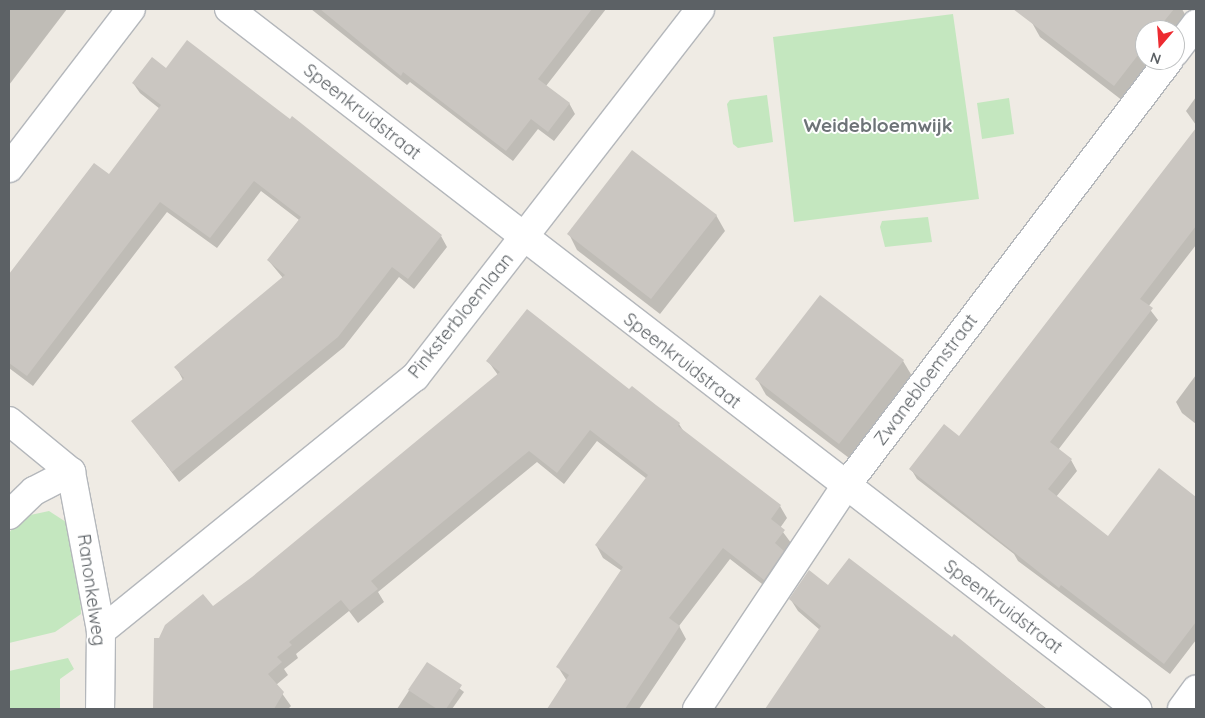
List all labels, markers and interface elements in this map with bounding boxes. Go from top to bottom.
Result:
north arrow [1135,20,1185,70]
text: N [1148,48,1163,68]
street label: Speenkruidstraat [299,60,425,164]
district label: Weidebloemwijk [803,115,953,137]
street label: Pinksterbloemlaan [404,249,518,383]
street label: Speenkruidstraat [619,309,745,413]
street label: Zwanebloemstraat [870,310,982,450]
street label: Ranonkelweg [72,533,110,647]
street label: Speenkruidstraat [940,555,1066,659]

